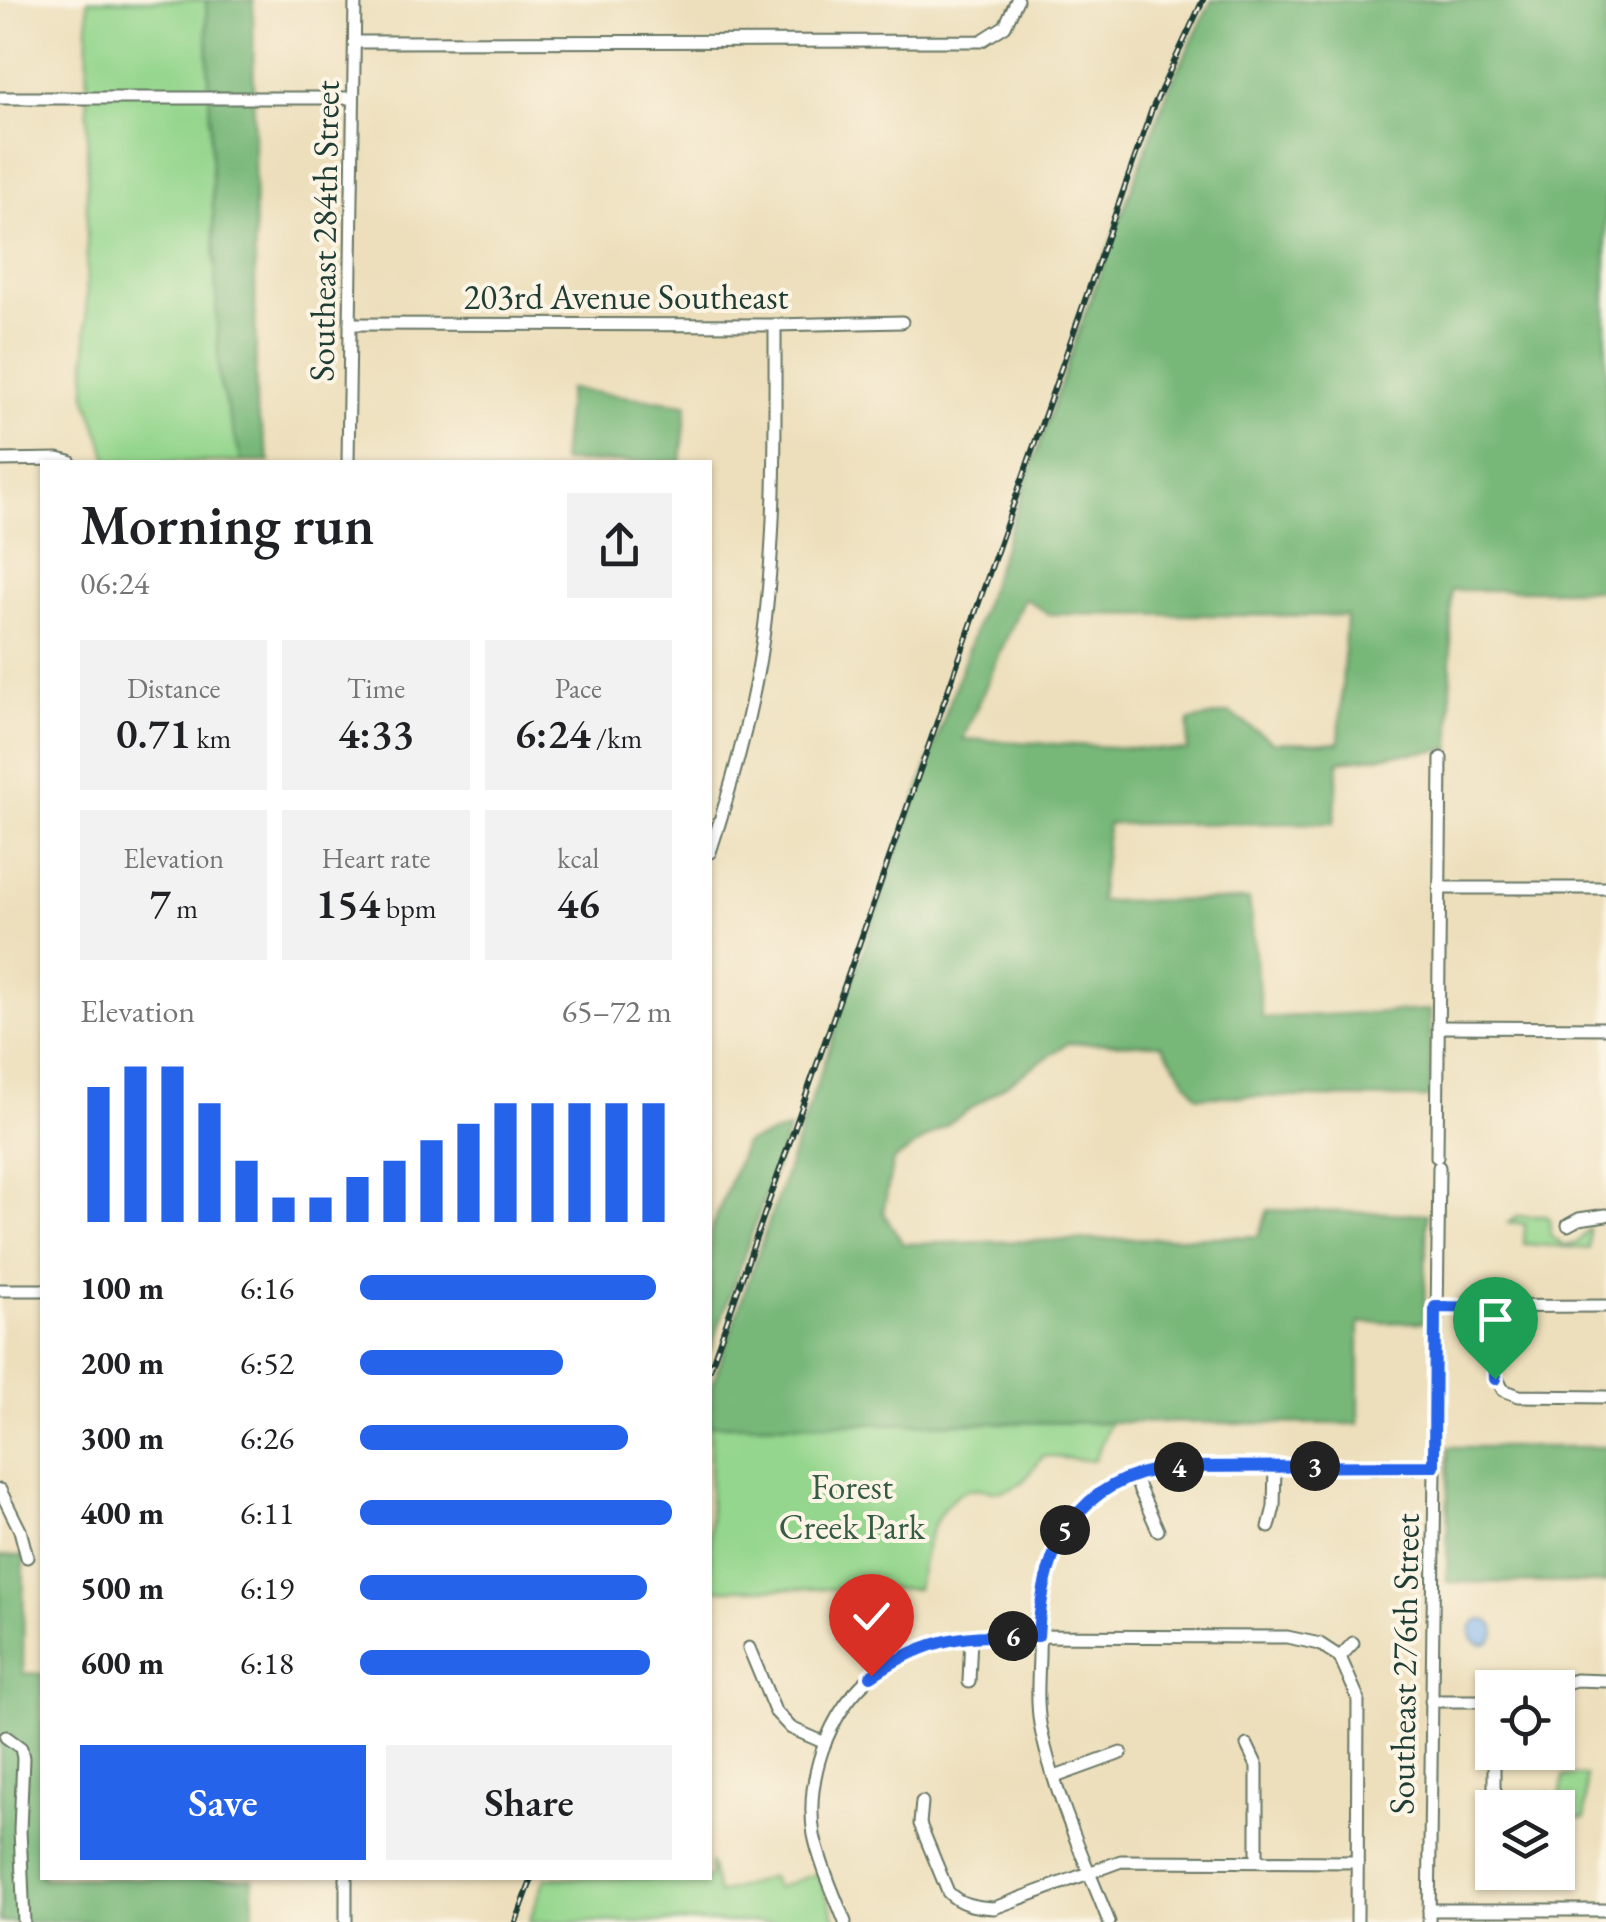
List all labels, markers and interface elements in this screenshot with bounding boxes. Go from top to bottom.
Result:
street label: Southeast 284th Street [298,80,349,382]
street label: 203rd Avenue Southeast [463,274,789,319]
text: Morning run [80,489,374,560]
button: share [567,493,672,598]
text: 06:24 [80,562,149,604]
text: Distance [127,670,220,706]
text: Time [347,670,405,706]
text: Pace [555,670,602,706]
text: 0.71 [116,706,191,761]
text: 4:33 [338,706,414,761]
text: 6:24 [514,706,590,761]
text: km [191,720,231,756]
text: /km [590,720,642,756]
text: Elevation [123,840,224,876]
text: Heart rate [322,840,430,876]
text: kcal [557,840,599,876]
text: 7 [149,876,171,931]
text: 154 [316,876,380,931]
text: 46 [557,876,600,931]
text: m [171,890,198,926]
text: bpm [380,890,436,926]
text: Elevation [80,990,195,1032]
text: 65–72 m [562,990,672,1032]
text: 100 m [80,1267,164,1309]
text: 6:16 [240,1267,294,1309]
pin [1453,1277,1538,1380]
icon: arrive [1468,1292,1523,1347]
text: 200 m [80,1342,164,1384]
text: 6:52 [240,1342,294,1384]
text: 300 m [80,1417,164,1459]
text: 6:26 [240,1417,294,1459]
pin: 3 [1290,1441,1340,1491]
pin: 4 [1154,1442,1204,1492]
text: 3 [1308,1448,1322,1484]
text: 4 [1172,1449,1186,1485]
park label: Forest Creek Park [779,1464,926,1549]
text: 400 m [80,1492,164,1534]
text: 6:11 [240,1492,294,1534]
pin: 5 [1040,1505,1090,1555]
text: 5 [1058,1512,1072,1548]
street label: Southeast 276th Street [1378,1513,1429,1815]
text: 500 m [80,1567,164,1609]
text: 6:19 [240,1567,294,1609]
pin [829,1574,914,1677]
icon: check [844,1589,899,1644]
pin: 6 [988,1611,1038,1661]
text: 6 [1006,1618,1020,1654]
text: 600 m [80,1642,164,1684]
text: 6:18 [240,1642,294,1684]
map controls [1475,1670,1575,1890]
button: locate [1475,1670,1575,1770]
button: Save [80,1745,366,1860]
button: Share [386,1745,672,1860]
button: layers [1475,1790,1575,1890]

